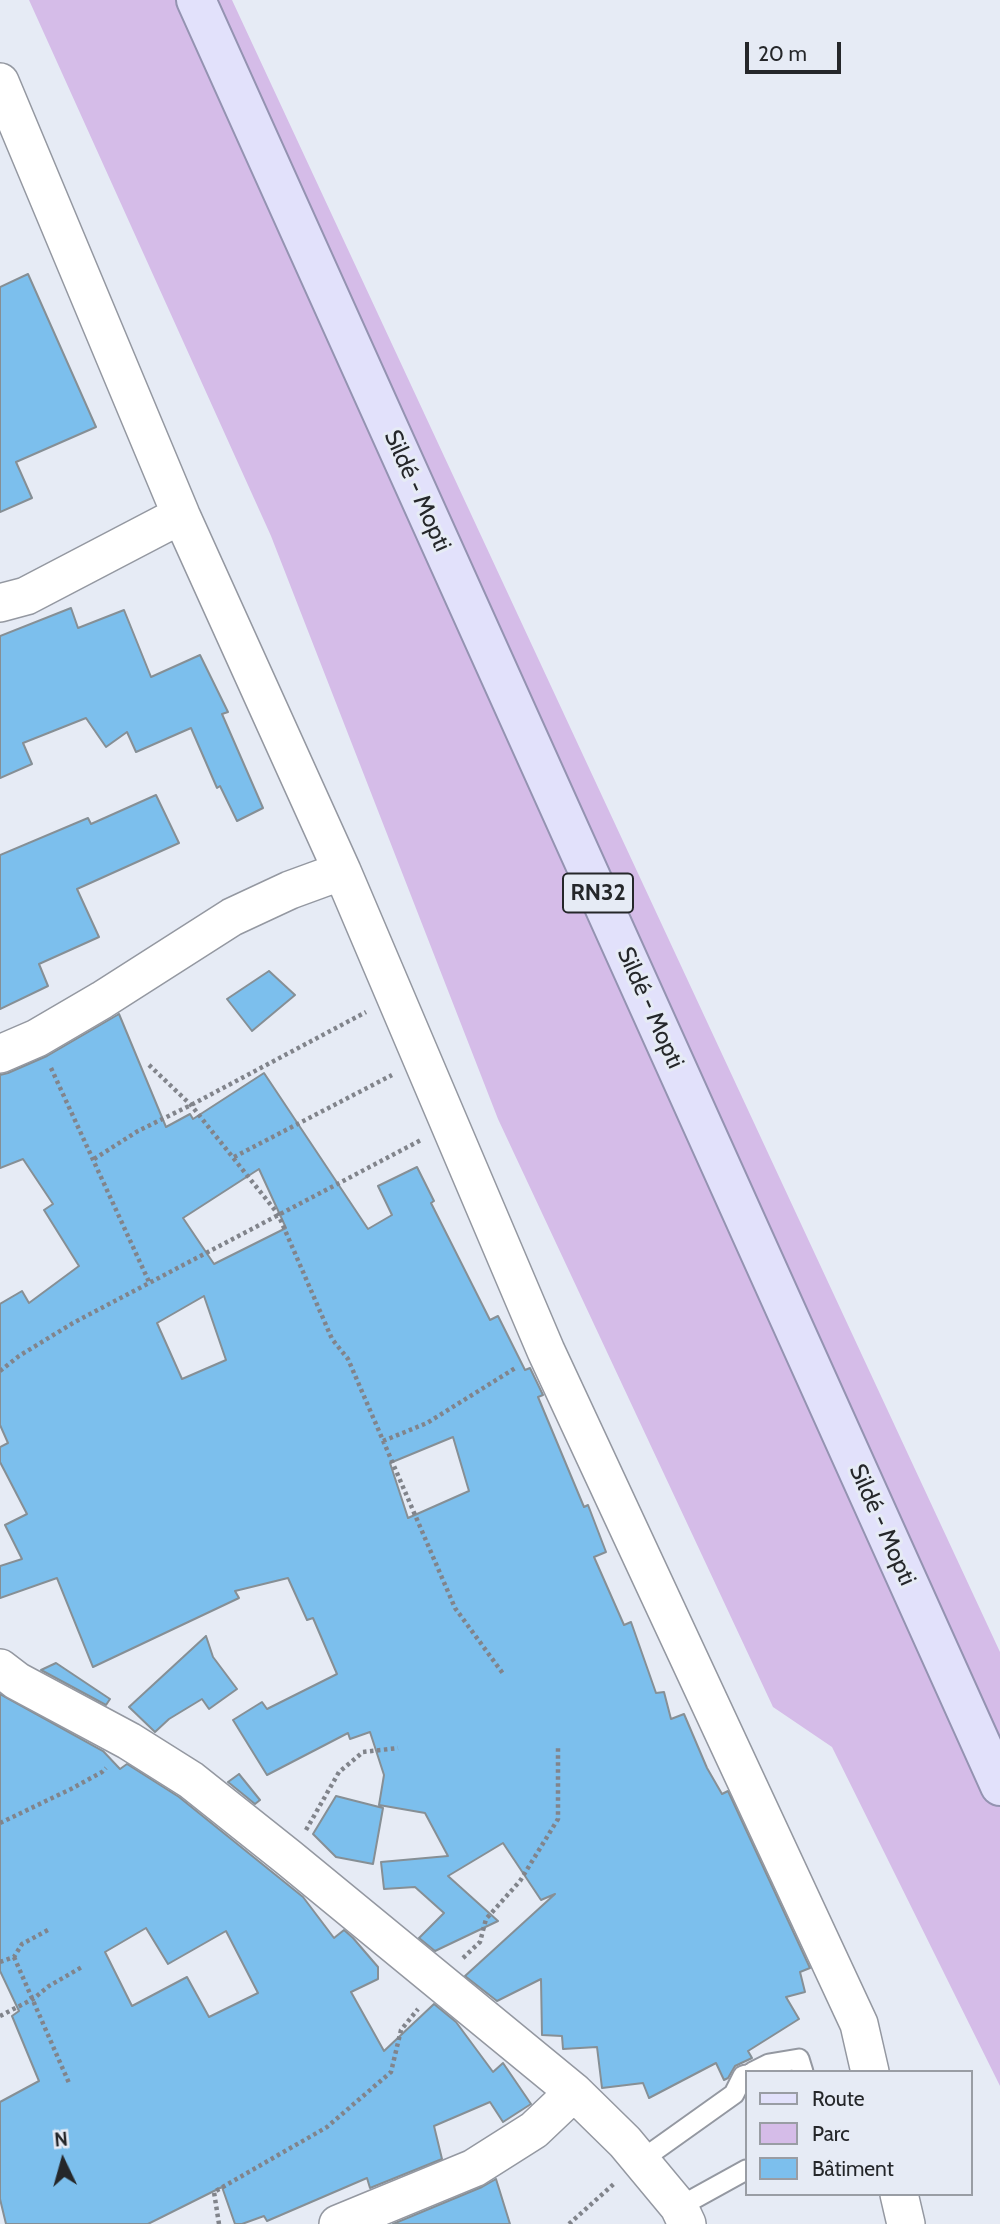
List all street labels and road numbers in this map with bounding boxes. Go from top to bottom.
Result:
street label: Sildé - Mopti [377,426,457,556]
road number: RN32 [563,874,633,912]
street label: Sildé - Mopti [610,943,690,1073]
street label: Sildé - Mopti [842,1460,922,1590]

